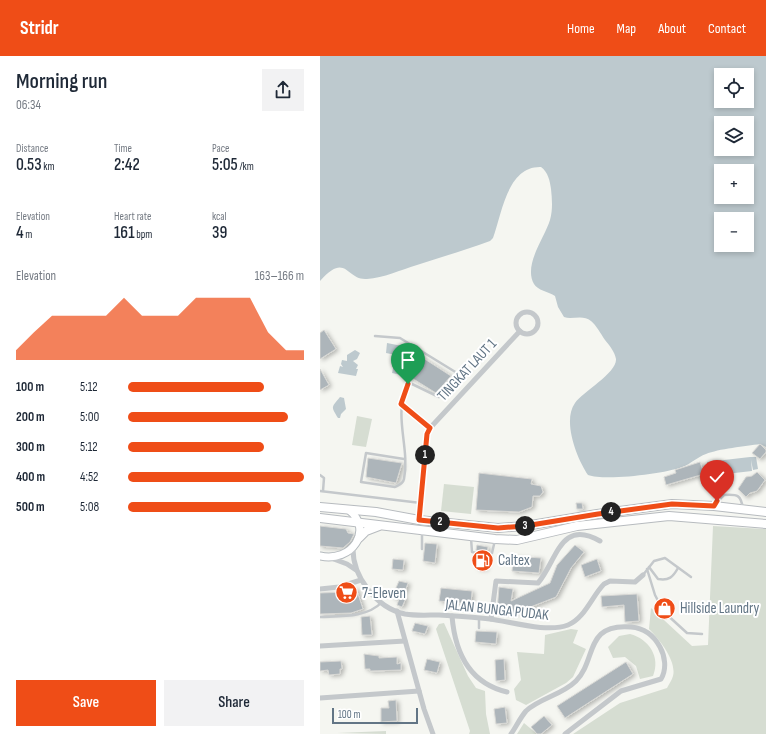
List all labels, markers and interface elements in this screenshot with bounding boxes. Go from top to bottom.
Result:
text: Stridr [20,17,59,40]
text: Home [567,20,595,37]
text: Map [617,20,636,37]
text: About [658,20,686,37]
text: Contact [708,20,746,37]
text: Morning run [16,68,107,95]
map controls [714,68,754,252]
button: locate [714,68,754,108]
button: share [262,69,304,111]
text: 06:34 [16,97,41,113]
button: layers [714,116,754,156]
text: Distance [16,142,48,155]
text: Time [114,142,132,155]
text: Pace [212,142,230,155]
text: 0.53 [16,155,42,175]
text: 2:42 [114,155,140,175]
text: 5:05 [212,155,238,175]
text: km [42,160,55,173]
text: /km [238,160,254,173]
button: + [714,164,754,204]
text: Elevation [16,210,50,223]
text: Heart rate [114,210,152,223]
text: kcal [212,210,227,223]
button: − [714,212,754,252]
text: 4 [16,223,24,243]
text: 161 [114,223,135,243]
text: 39 [212,223,227,243]
text: m [24,228,32,241]
text: bpm [135,228,152,241]
text: Elevation [16,268,56,284]
text: 163–166 m [255,268,304,284]
street label: TINGKAT LAUT 1 [433,334,501,405]
pin [391,343,425,384]
icon: arrive [397,349,419,371]
text: 100 m [16,379,44,395]
text: 5:12 [80,379,98,395]
text: 200 m [16,409,45,425]
text: 5:00 [80,409,99,425]
text: 300 m [16,439,45,455]
text: 5:12 [80,439,98,455]
pin: 1 [415,445,435,465]
text: 1 [423,448,427,461]
pin [700,460,734,501]
icon: check [706,466,728,488]
text: 400 m [16,469,45,485]
text: 4:52 [80,469,98,485]
text: 500 m [16,499,45,515]
text: 5:08 [80,499,99,515]
pin: 4 [601,502,621,522]
text: 4 [608,505,614,518]
pin: 2 [430,512,450,532]
text: 2 [438,515,442,528]
pin: 3 [515,516,535,536]
text: 3 [523,519,527,532]
fuel station icon: Caltex [469,547,495,573]
place label: Caltex [498,551,530,570]
supermarket icon: 7-Eleven [333,580,359,606]
place label: 7-Eleven [362,584,406,603]
street label: JALAN BUNGA PUDAK [443,595,550,625]
shop icon: Hillside Laundry [651,595,677,621]
place label: Hillside Laundry [680,599,760,618]
button: Save [16,680,156,726]
button: Share [164,680,304,726]
scale bar [332,706,418,725]
text: 100 m [338,708,360,721]

